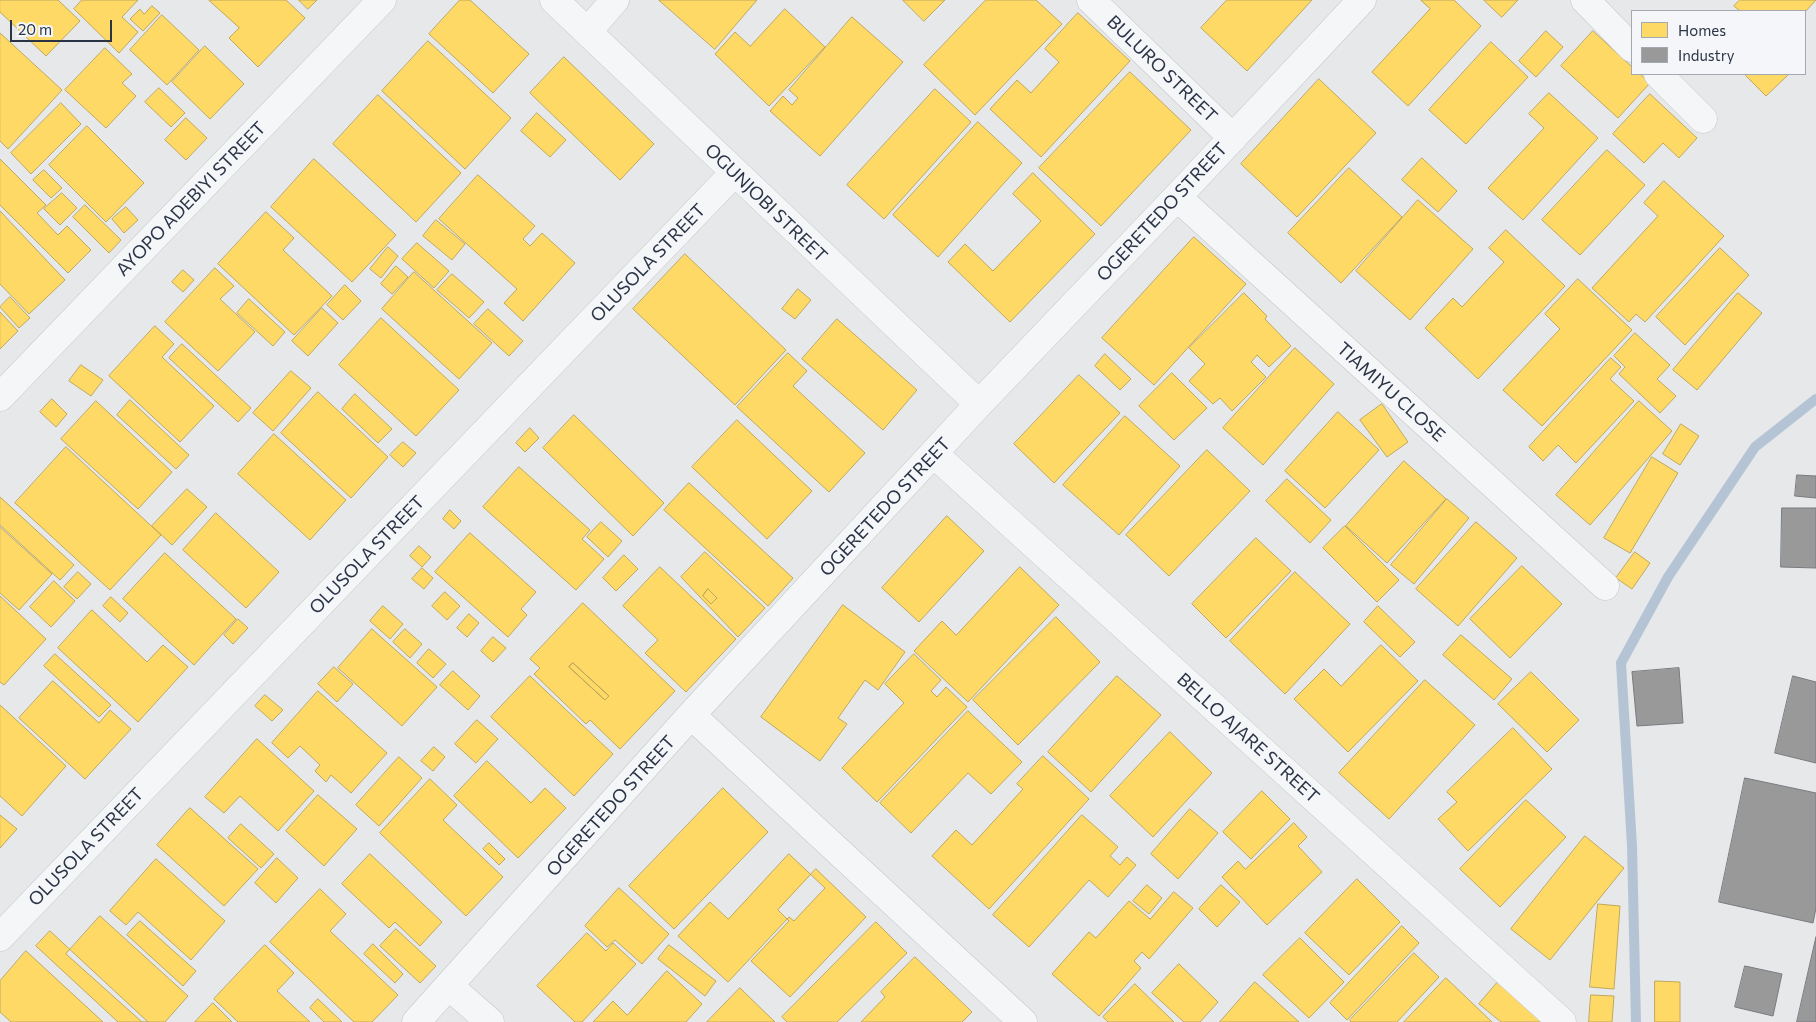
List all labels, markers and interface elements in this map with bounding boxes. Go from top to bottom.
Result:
scale bar [12,10,115,42]
legend [1631,10,1806,75]
street label: BULURO STREET [1102,11,1222,127]
text: 20 m [18,20,52,38]
text: Homes [1678,21,1726,39]
text: Industry [1678,46,1735,64]
street label: AYOPO ADEBIYI STREET [112,117,270,281]
street label: OGERETEDO STREET [1092,138,1232,286]
street label: OGUNJOBI STREET [700,139,832,267]
street label: OLUSOLA STREET [586,199,710,327]
street label: TIAMIYU CLOSE [1333,338,1449,446]
street label: OGERETEDO STREET [815,433,955,581]
street label: OLUSOLA STREET [305,491,429,619]
street label: BELLO AJARE STREET [1172,668,1324,808]
street label: OGERETEDO STREET [542,731,680,881]
street label: OLUSOLA STREET [24,783,148,911]

